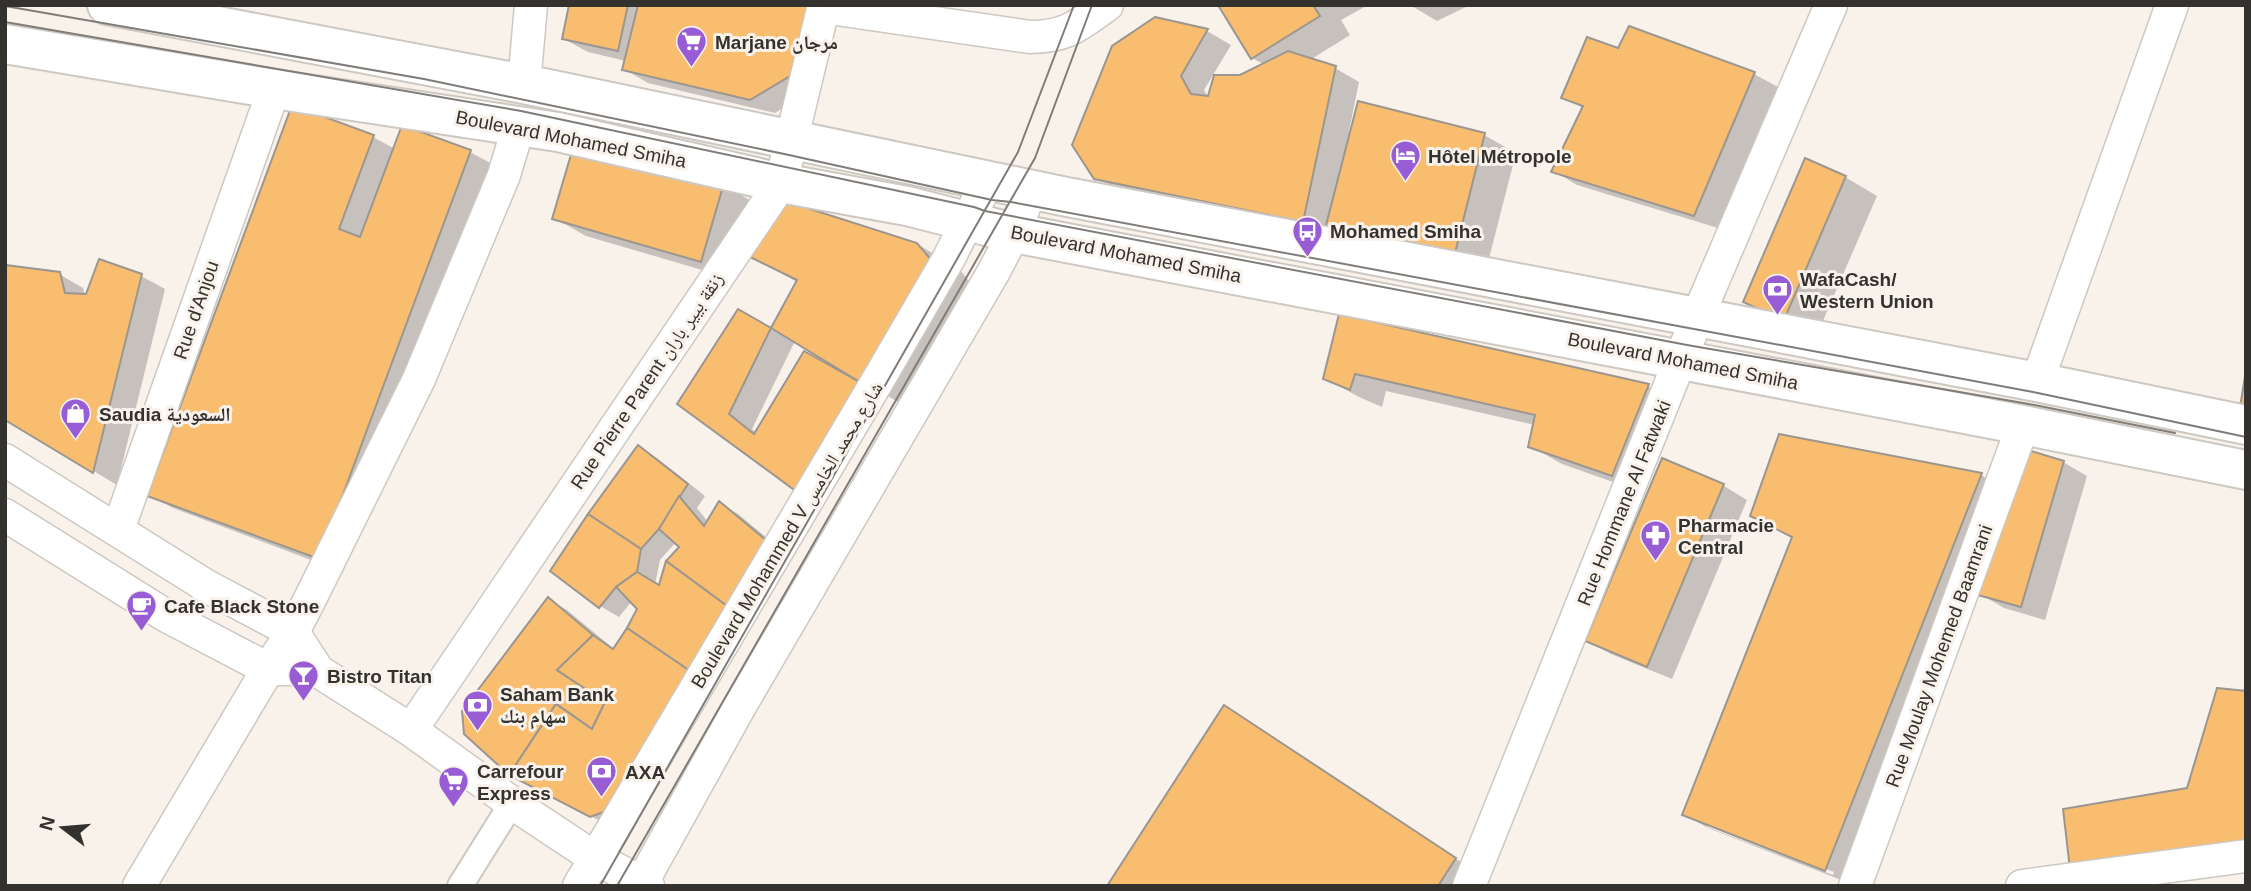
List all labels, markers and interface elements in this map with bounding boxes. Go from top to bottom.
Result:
supermarket icon: Marjane مرجان [675,25,709,69]
place label: Marjane مرجان [715,32,838,54]
street label: Boulevard Mohamed Smiha [454,106,688,172]
hotel icon: Hôtel Métropole [1388,139,1422,183]
place label: Hôtel Métropole [1428,146,1572,167]
bus stop icon: Mohamed Smiha [1290,214,1324,258]
street label: Boulevard Mohamed Smiha [1009,221,1243,287]
place label: Mohamed Smiha [1330,221,1481,242]
street label: Rue d'Anjou [169,258,223,362]
street label: Rue Pierre Parent زنقة بيير باران [567,269,728,494]
place label: WafaCash/ Western Union [1800,269,1934,312]
bank icon: WafaCash/ Western Union [1760,273,1794,317]
street label: Boulevard Mohamed Smiha [1566,328,1800,394]
street label: Boulevard Mohammed V شارع محمد الخامس [687,378,888,692]
shop icon: Saudia السعودية [59,397,93,441]
street label: Rue Hommane Al Fatwaki [1573,397,1675,609]
place label: Saudia السعودية [99,404,231,425]
place label: Pharmacie Central [1678,515,1774,558]
pharmacy icon: Pharmacie Central [1638,519,1672,563]
street label: Rue Moulay Mohemed Baamrani [1882,522,1996,790]
cafe icon: Cafe Black Stone [124,589,158,633]
place label: Cafe Black Stone [164,596,319,617]
bar icon: Bistro Titan [287,659,321,703]
place label: Bistro Titan [327,666,432,687]
place label: Saham Bank سهام بنك [500,684,614,730]
bank icon: Saham Bank سهام بنك [460,688,494,732]
bank icon: AXA [585,755,619,799]
place label: Carrefour Express [477,761,564,804]
place label: AXA [625,762,665,783]
supermarket icon: Carrefour Express [437,765,471,809]
north arrow [28,793,98,863]
text: N [35,814,59,833]

